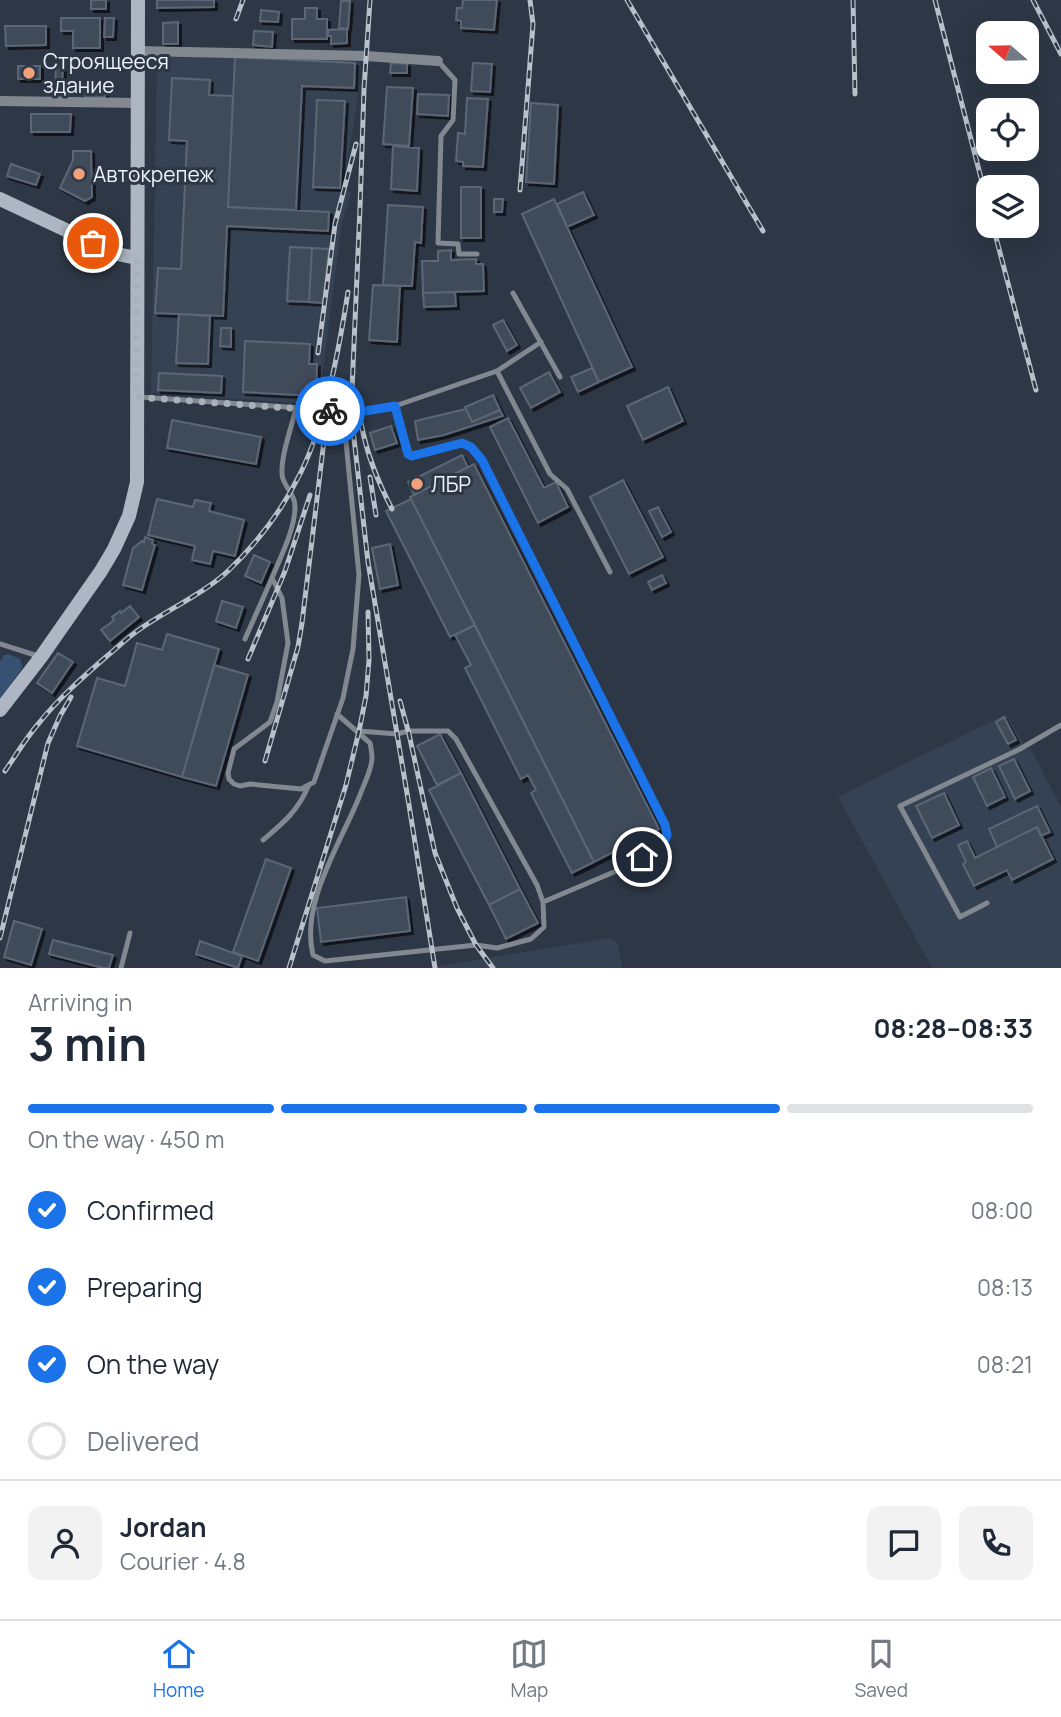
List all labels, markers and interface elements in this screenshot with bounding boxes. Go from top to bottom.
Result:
north arrow [976,21,1040,84]
map controls [976,21,1039,238]
place label: Строящееся здание [43,47,169,99]
marker: Строящееся здание [21,65,37,81]
button: locate [976,98,1039,161]
place label: Автокрепеж [93,160,214,188]
marker: Автокрепеж [71,166,87,182]
button: layers [976,175,1039,238]
pin [63,213,123,273]
icon: bag [74,224,112,262]
courier [295,376,365,446]
icon: bike [311,392,349,430]
place label: ЛБР [431,470,471,498]
marker: ЛБР [409,476,425,492]
pin [612,827,672,887]
icon: home [623,838,661,876]
text: Arriving in [28,986,133,1018]
text: 08:28–08:33 [873,1010,1033,1046]
text: 3 min [28,1012,147,1075]
text: On the way · 450 m [28,1123,224,1155]
icon: check [28,1191,66,1229]
text: Confirmed [87,1192,214,1228]
text: 08:00 [971,1194,1033,1226]
icon: check [28,1268,66,1306]
text: Preparing [87,1269,203,1305]
text: 08:13 [977,1271,1033,1303]
icon: check [28,1345,66,1383]
text: On the way [87,1346,219,1382]
text: 08:21 [977,1348,1033,1380]
text: Delivered [87,1423,199,1459]
button: person [28,1506,102,1580]
button: chat [867,1506,941,1580]
button: phone [959,1506,1033,1580]
text: Jordan [120,1509,206,1545]
text: Courier · 4.8 [120,1545,246,1577]
tab: Home [153,1635,204,1703]
tab: Map [510,1635,548,1703]
tab: Saved [854,1635,908,1703]

